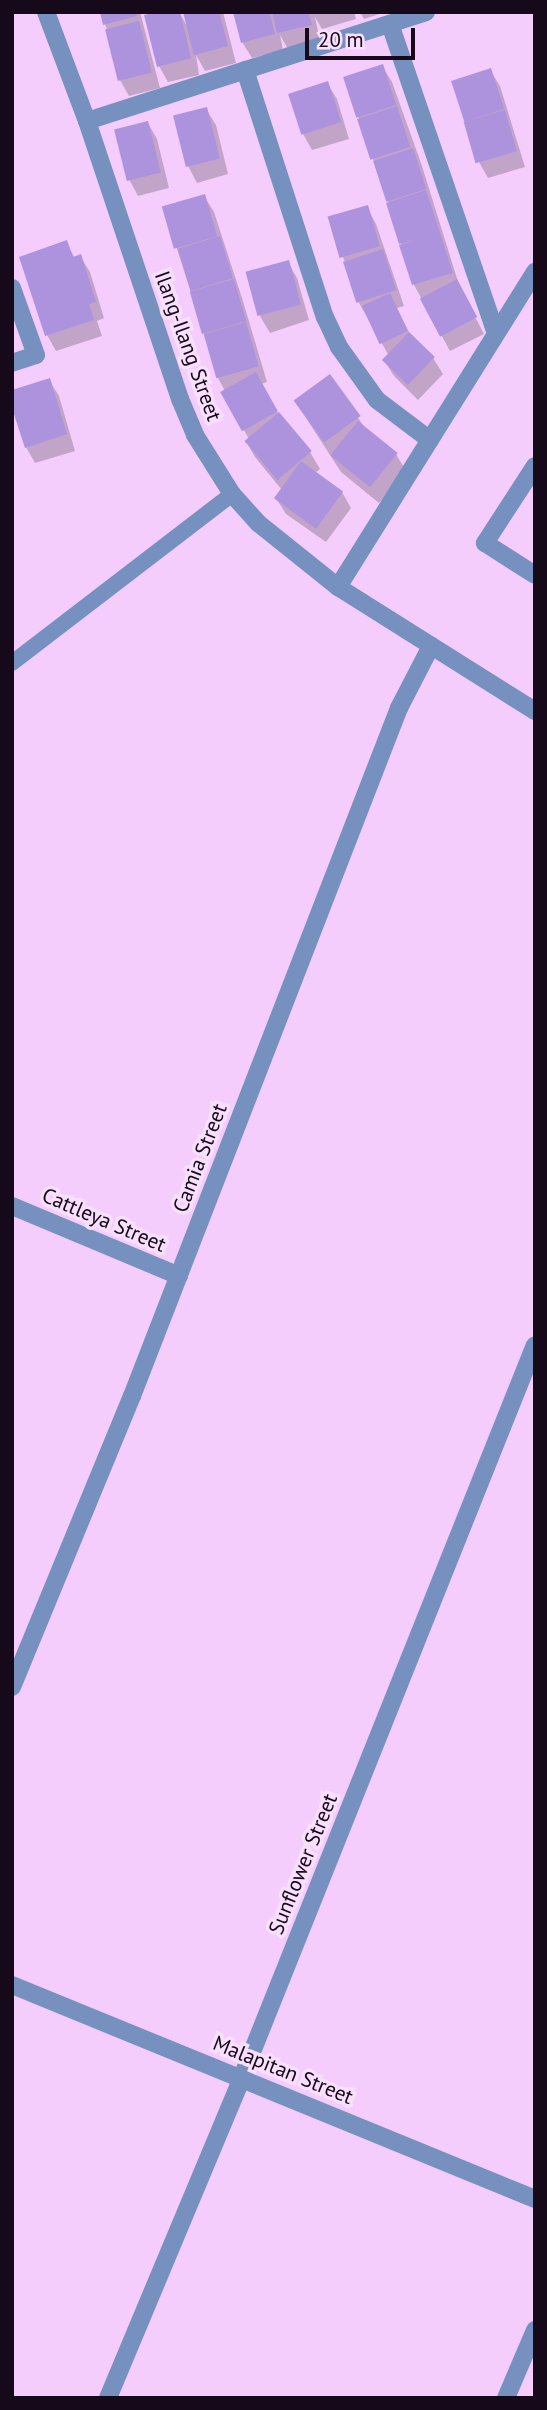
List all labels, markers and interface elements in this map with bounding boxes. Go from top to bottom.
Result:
scale bar [309,14,419,58]
text: 20 m [318,26,364,53]
street label: Ilang-Ilang Street [149,268,227,424]
street label: Camia Street [168,1100,232,1216]
street label: Cattleya Street [38,1183,170,1257]
street label: Sunflower Street [263,1790,343,1938]
street label: Malapitan Street [209,2030,357,2110]

